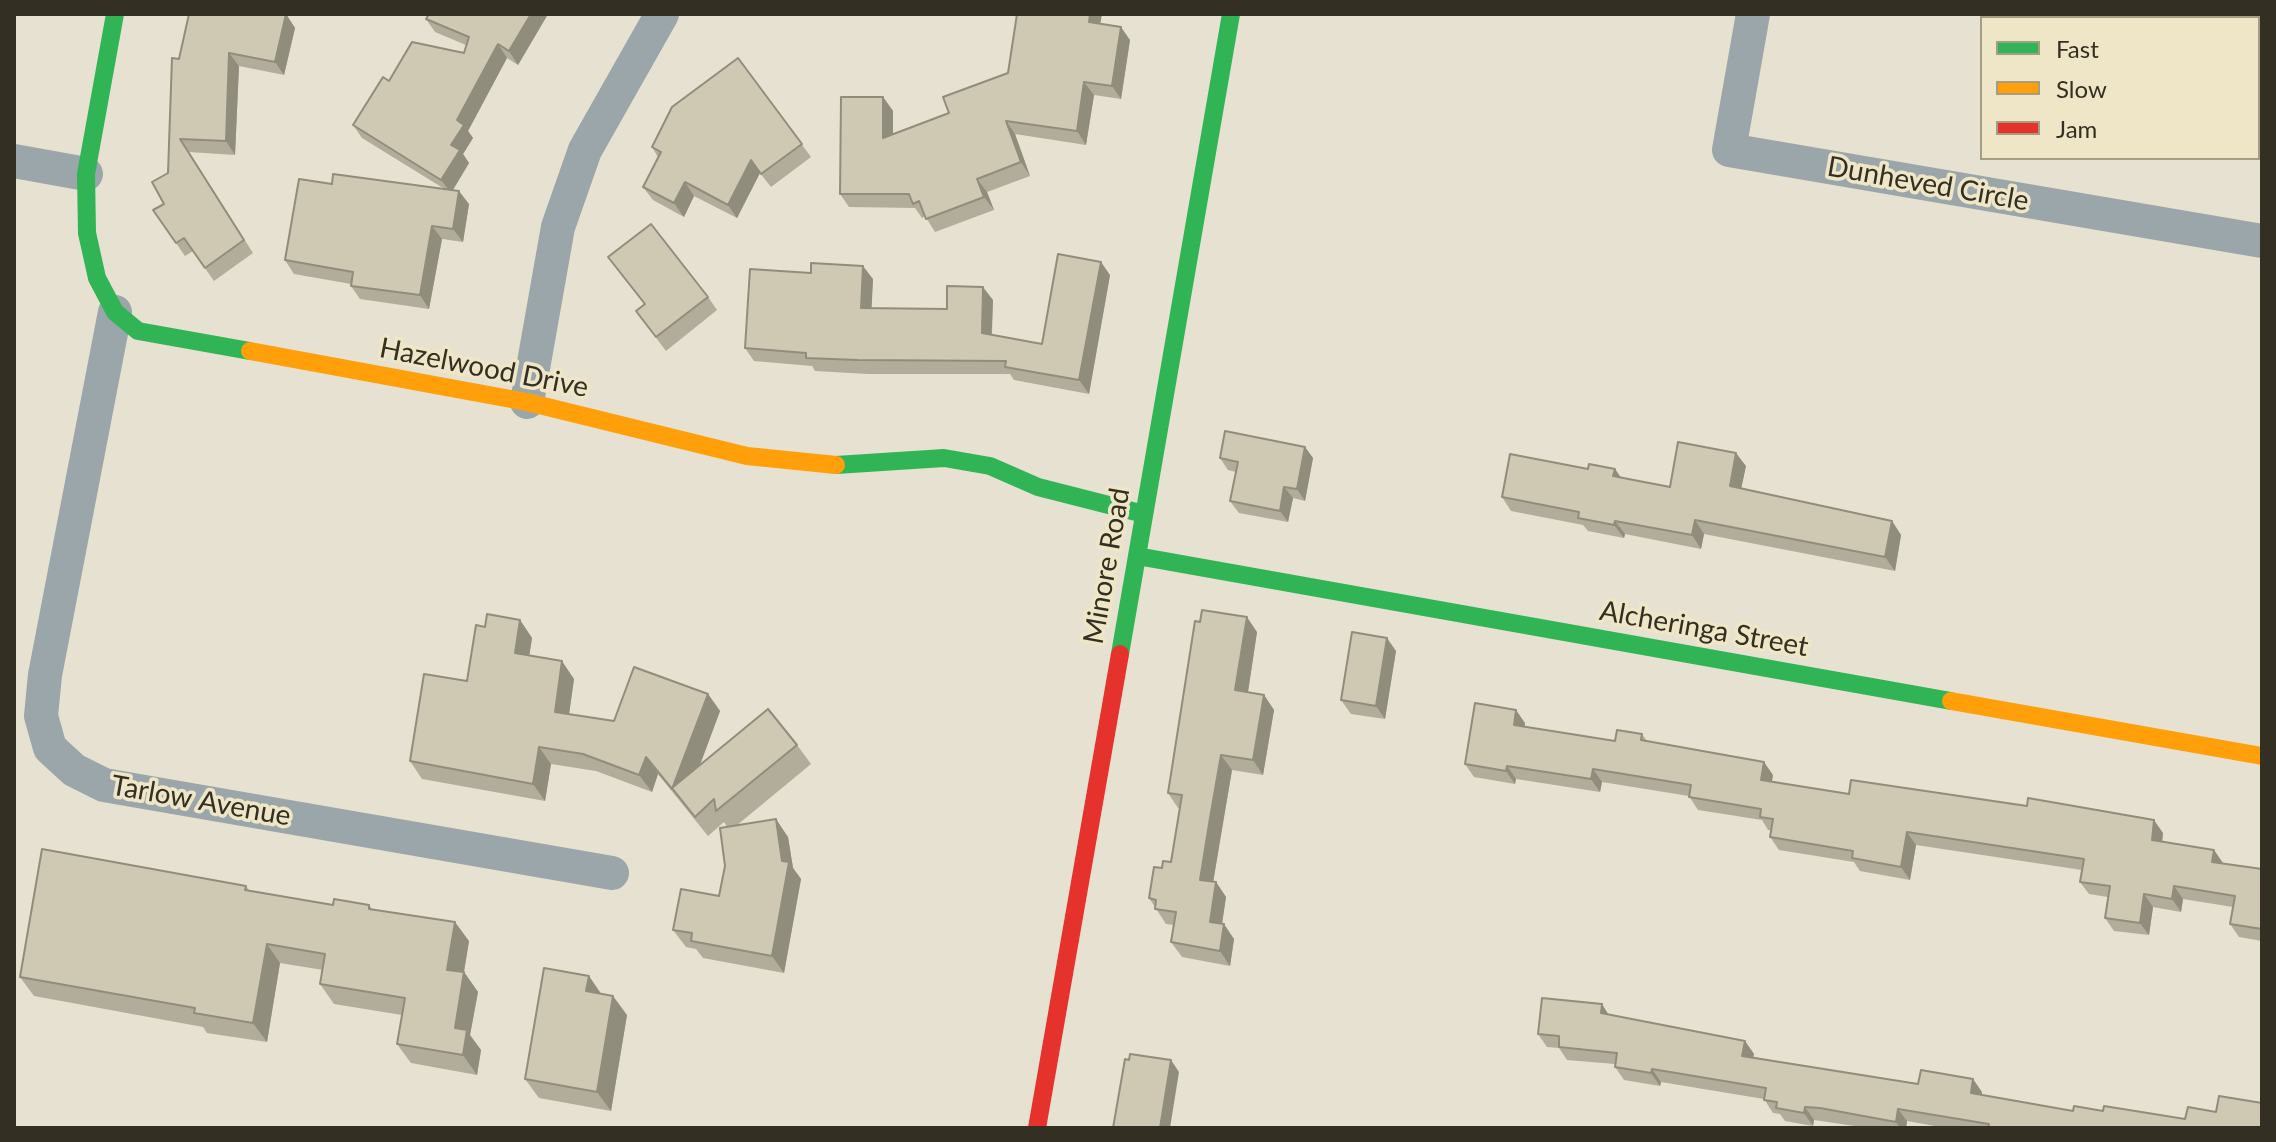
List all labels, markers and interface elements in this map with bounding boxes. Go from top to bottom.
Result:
legend [1980,16,2260,160]
text: Fast [2056,34,2099,63]
text: Slow [2056,74,2107,103]
text: Jam [2056,114,2097,143]
street label: Dunheved Circle [1825,150,2031,218]
street label: Hazelwood Drive [377,331,591,405]
street label: Minore Road [1077,485,1137,647]
street label: Alcheringa Street [1597,594,1811,664]
street label: Tarlow Avenue [109,769,293,833]

